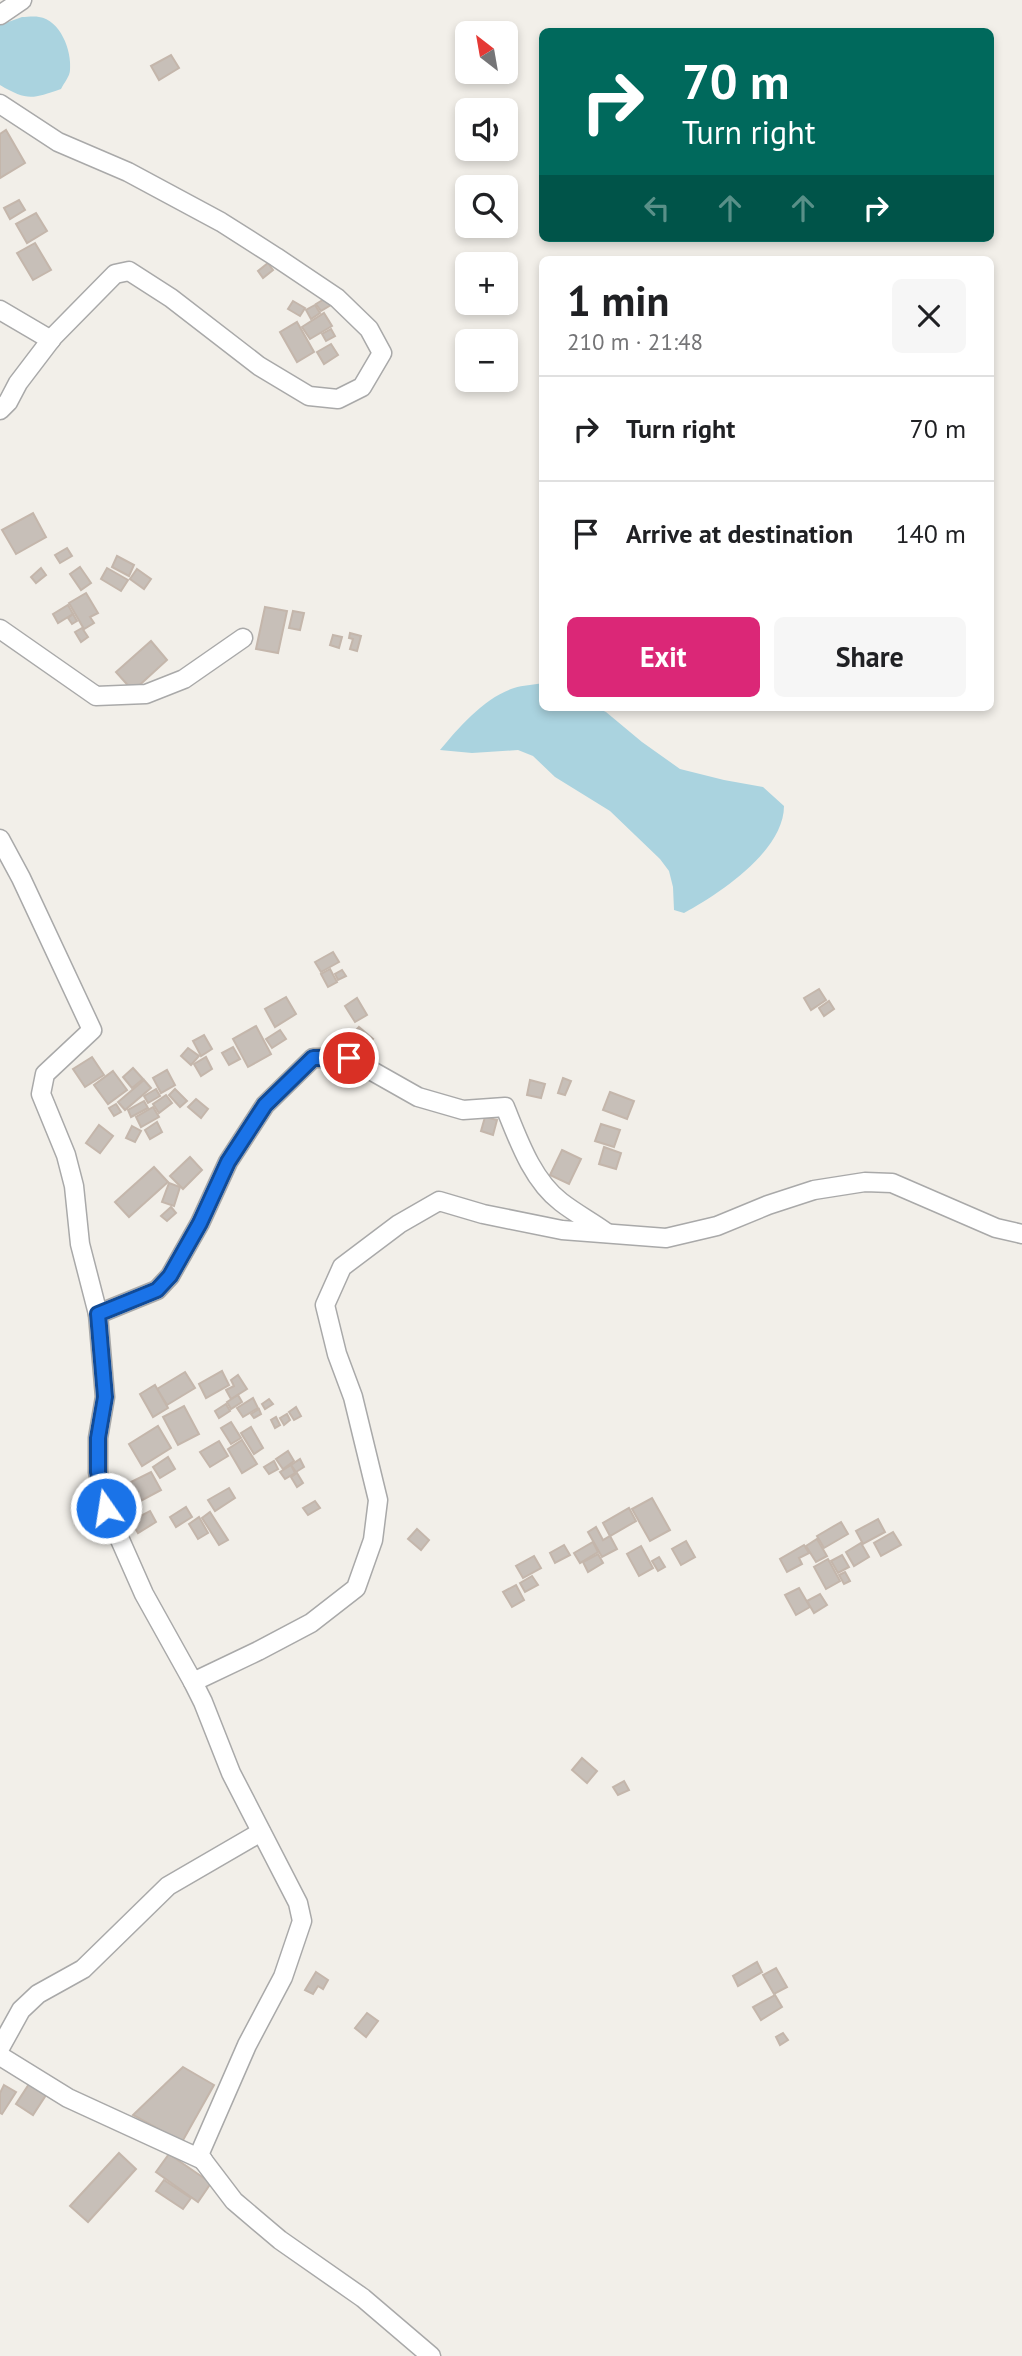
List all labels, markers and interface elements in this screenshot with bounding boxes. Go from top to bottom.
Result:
north arrow [455,21,518,84]
map controls [455,21,518,392]
text: 70 m [682,49,789,113]
icon: right [567,56,658,147]
button: sound [455,98,518,161]
text: Turn right [682,111,816,153]
button: search [455,175,518,238]
icon: left [638,189,676,227]
icon: ahead [711,189,749,227]
icon: ahead [784,189,822,227]
icon: right [857,189,895,227]
button: + [455,252,518,315]
text: 1 min [567,273,669,328]
button: close [892,279,966,353]
text: 210 m · 21:48 [567,327,703,356]
button: − [455,329,518,392]
icon: right [567,410,605,448]
text: Turn right [626,412,735,445]
text: 70 m [910,412,966,445]
icon: arrive [567,515,605,553]
text: Arrive at destination [626,517,853,550]
text: 140 m [895,517,966,550]
button: Exit [567,617,760,697]
button: Share [774,617,966,697]
pin [319,1028,379,1088]
icon: arrive [330,1039,368,1077]
position arrow [69,1471,143,1545]

